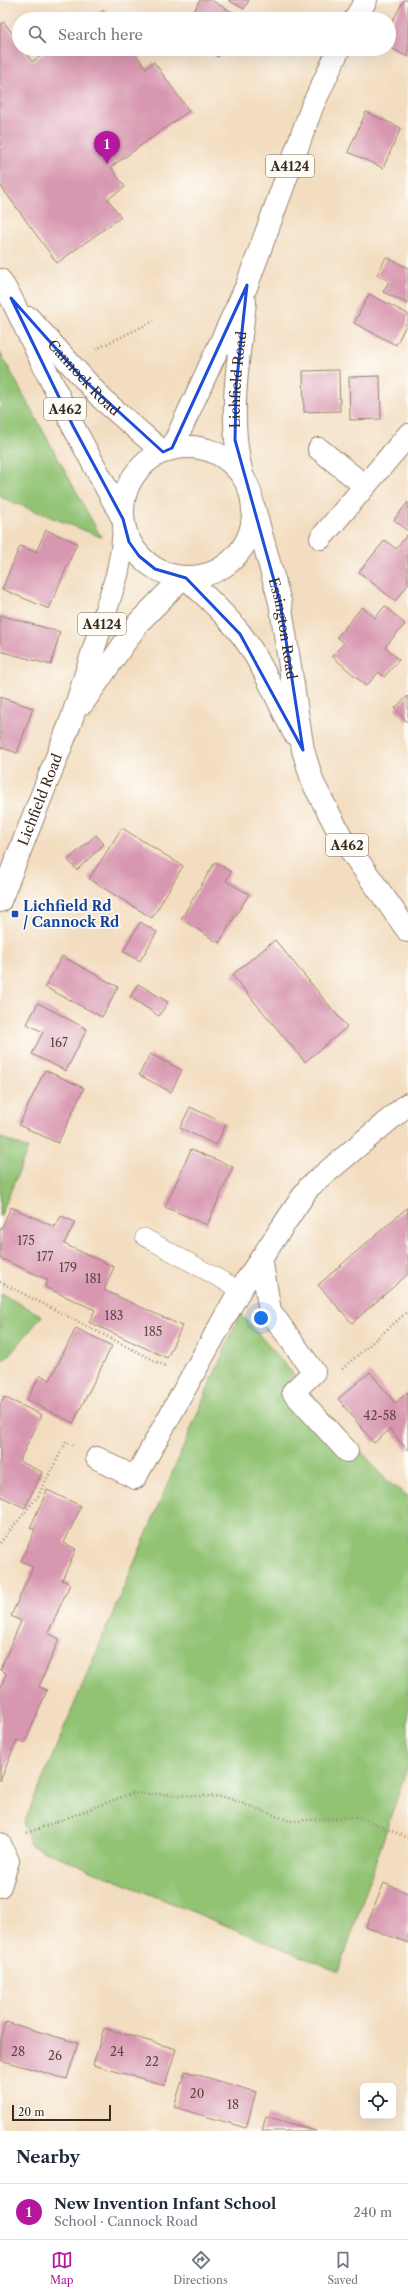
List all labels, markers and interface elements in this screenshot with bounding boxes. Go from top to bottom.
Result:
search box [12,12,396,56]
icon: search [26,23,48,45]
text: Search here [58,25,143,44]
pin: 1 [94,131,120,164]
road number: A4124 [266,155,314,177]
street label: Lichfield Road [226,330,251,429]
street label: Cannock Road [44,336,124,420]
road number: A462 [44,398,86,420]
street label: Essington Road [265,575,301,681]
road number: A4124 [78,613,126,635]
street label: Lichfield Road [14,751,66,848]
road number: A462 [326,834,368,856]
place label: Lichfield Rd / Cannock Rd [23,897,120,931]
marker: Lichfield Rd / Cannock Rd [10,909,20,919]
house number: 167 [50,1035,68,1050]
house number: 175 [17,1233,35,1248]
house number: 177 [37,1249,54,1264]
house number: 179 [59,1260,77,1275]
house number: 181 [84,1271,102,1286]
house number: 183 [105,1308,123,1323]
your location [251,1308,271,1328]
house number: 185 [144,1324,162,1339]
house number: 42-58 [364,1408,396,1423]
house number: 28 [11,2044,25,2059]
house number: 24 [110,2044,124,2059]
house number: 26 [48,2048,62,2063]
house number: 22 [145,2054,159,2069]
map controls [360,2083,396,2119]
button: locate [360,2083,396,2119]
house number: 20 [190,2086,204,2101]
house number: 18 [227,2097,239,2112]
scale bar [12,2103,111,2122]
text: 20 m [18,2105,44,2119]
text: Nearby [16,2147,80,2167]
text: New Invention Infant School [54,2194,276,2213]
text: 1 [26,2204,32,2220]
text: 240 m [353,2204,392,2220]
text: School · Cannock Road [54,2213,198,2229]
tab: Map [50,2249,74,2287]
tab: Directions [173,2249,228,2287]
tab: Saved [328,2249,358,2287]

